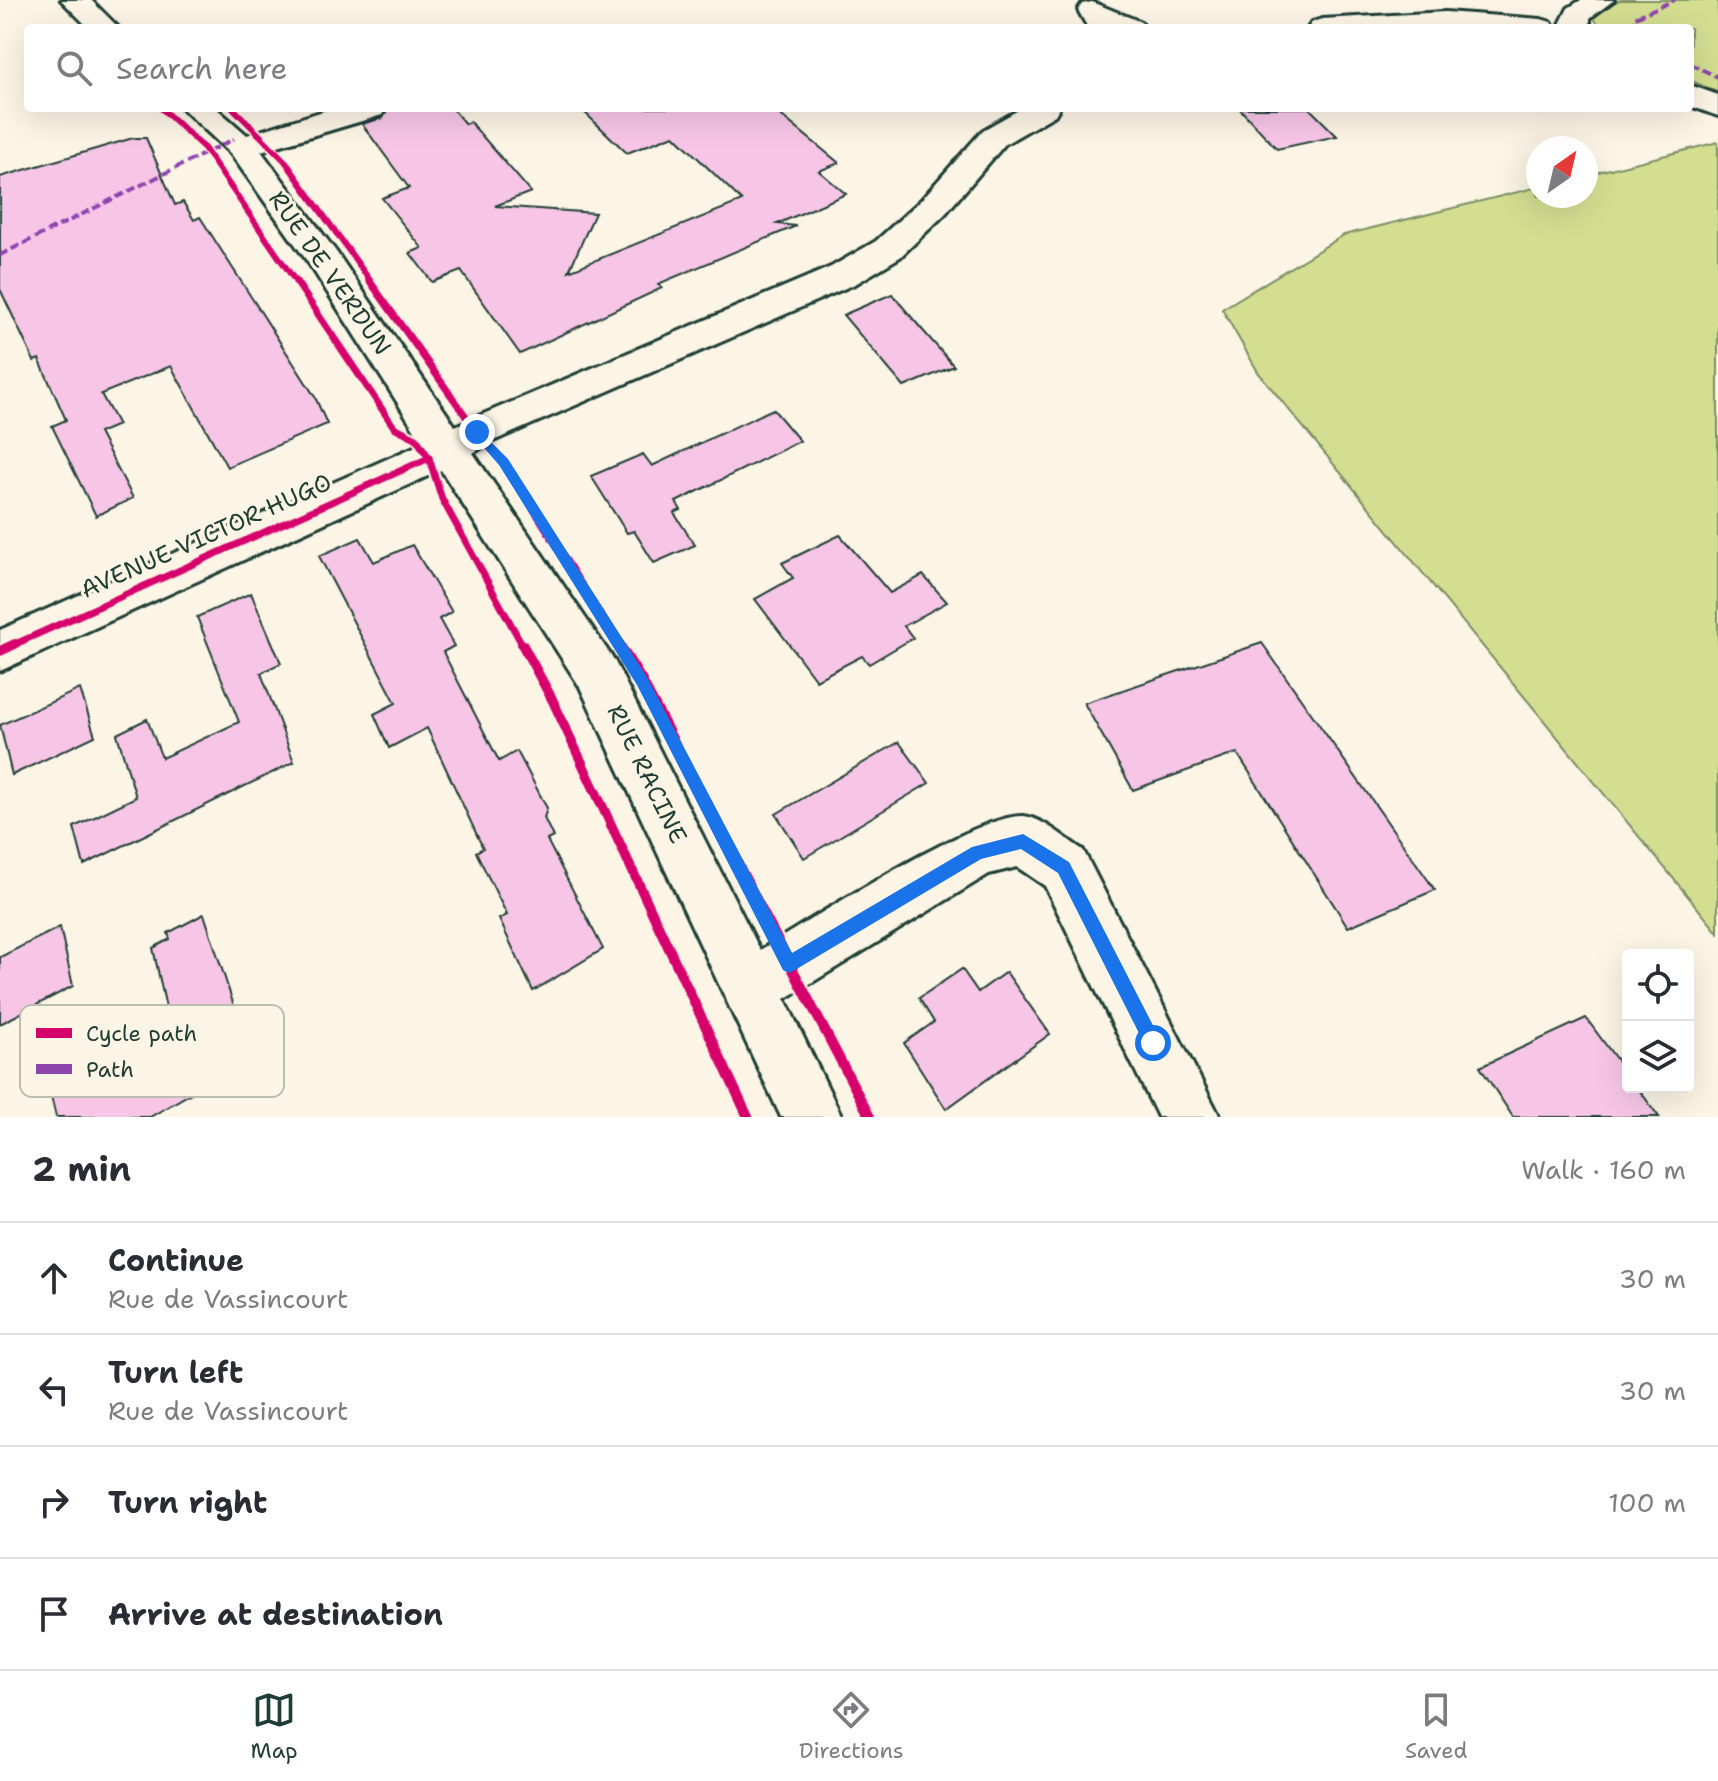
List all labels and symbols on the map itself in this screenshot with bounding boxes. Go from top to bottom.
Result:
north arrow [1526,136,1598,208]
street label: RUE DE VERDUN [261,185,399,361]
route end [459,414,495,450]
street label: AVENUE VICTOR HUGO [75,466,337,606]
street label: RUE RACINE [600,699,694,849]
legend [20,1005,284,1097]
text: Cycle path [86,1019,197,1048]
route start [1135,1025,1171,1061]
text: Path [86,1055,134,1084]

